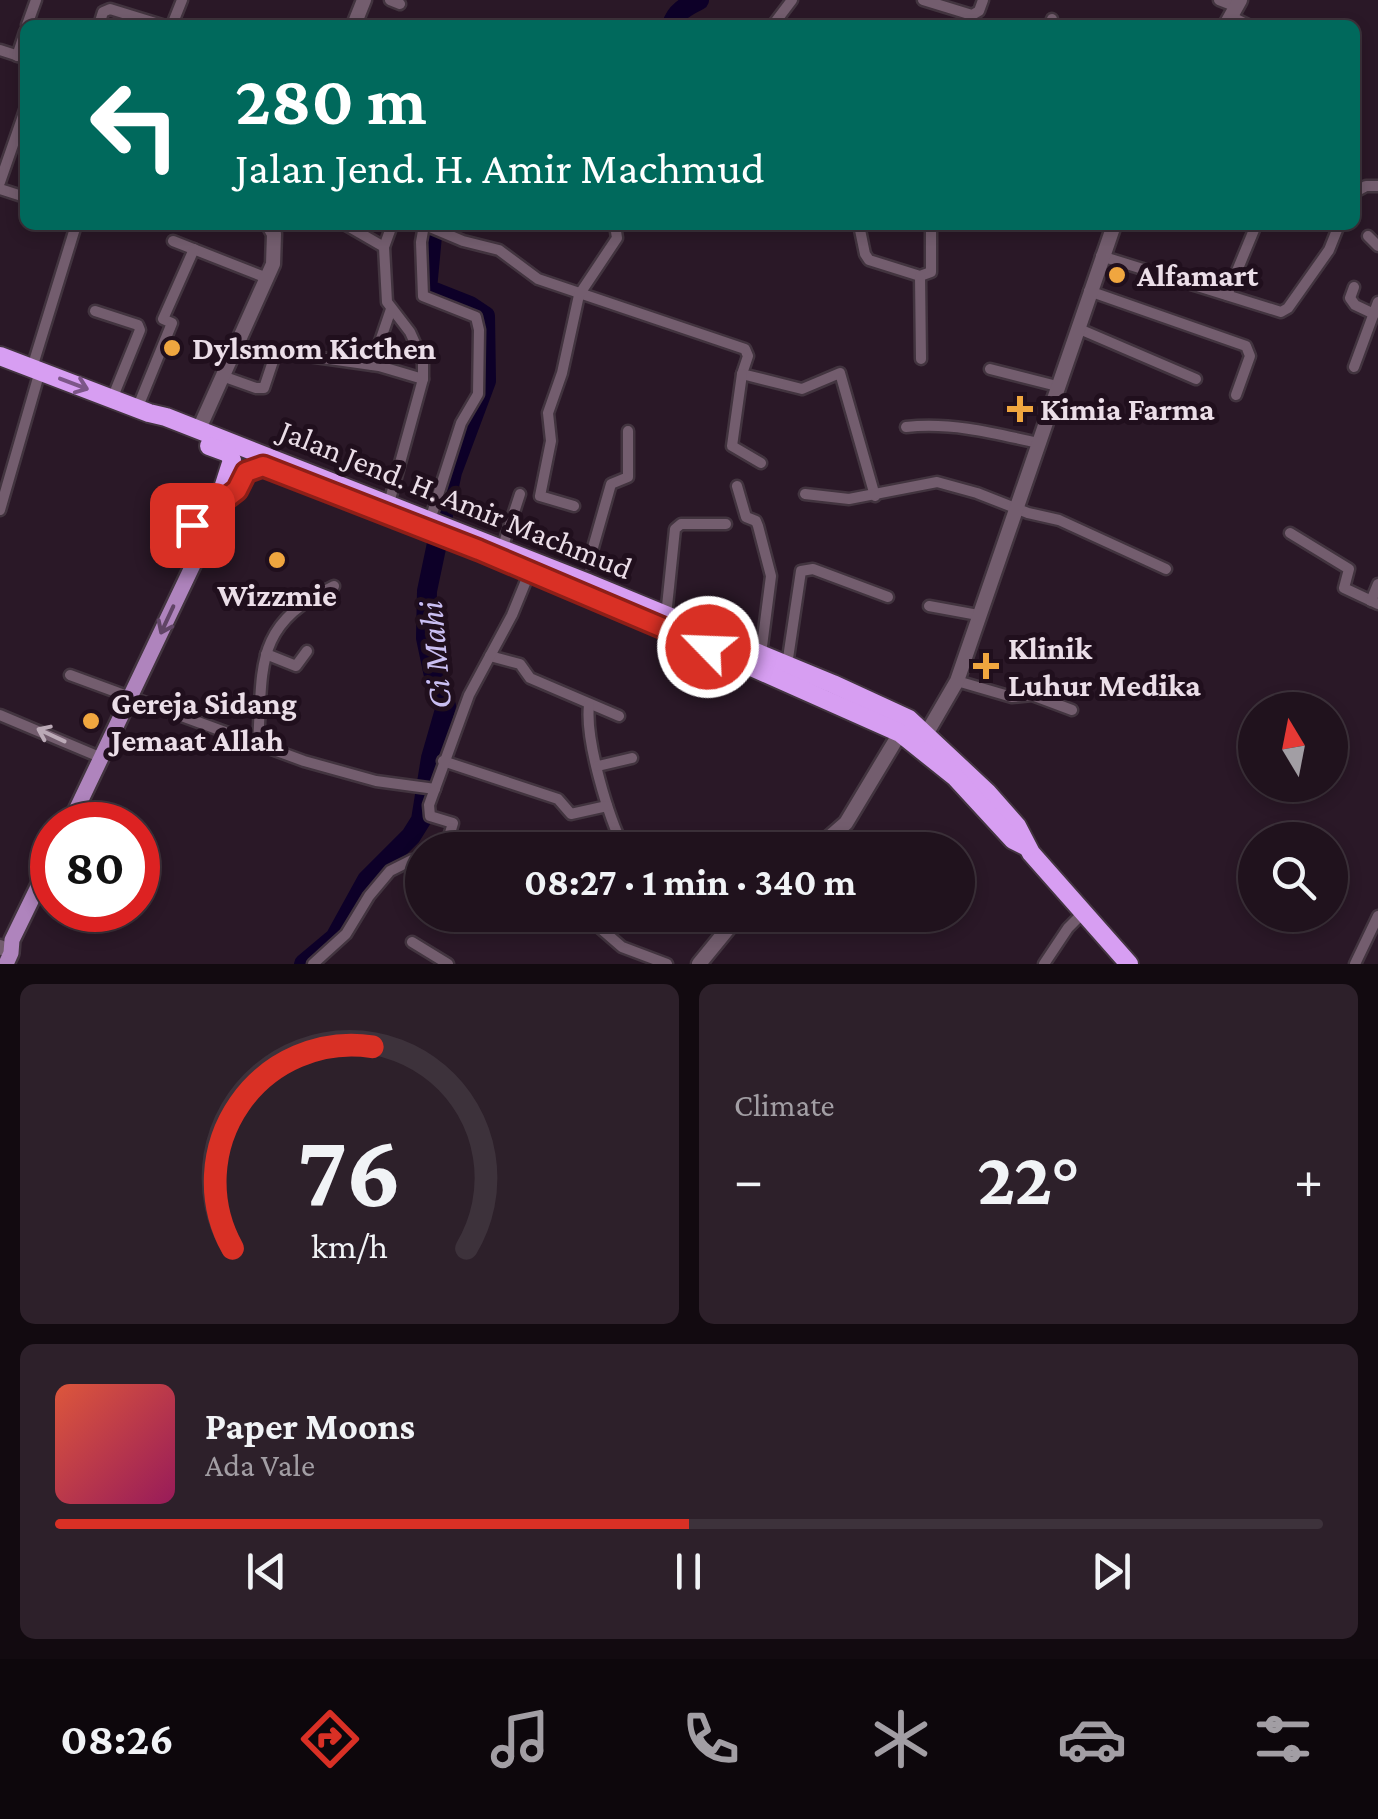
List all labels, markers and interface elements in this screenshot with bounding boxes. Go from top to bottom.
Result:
icon: left [70,60,200,190]
text: 280 m [235,61,427,139]
text: Jalan Jend. H. Amir Machmud [235,143,765,193]
place label: Alfamart [1136,257,1259,293]
marker: Alfamart [1106,264,1128,286]
place label: Dylsmom Kicthen [192,330,436,366]
marker: Dylsmom Kicthen [161,337,183,359]
one-way arrow [59,377,89,395]
place label: Kimia Farma [1040,391,1215,427]
marker: Kimia Farma [1009,398,1031,420]
street label: Jalan Jend. H. Amir Machmud [272,411,638,586]
pin [150,483,235,568]
icon: arrive [165,498,220,553]
marker: Wizzmie [266,549,288,571]
place label: Wizzmie [216,577,337,613]
position arrow [656,595,760,699]
water label: Ci Mahi [411,599,459,711]
one-way arrow [157,604,176,634]
place label: Klinik Luhur Medika [1008,630,1201,703]
marker: Klinik Luhur Medika [973,653,999,679]
place label: Gereja Sidang Jemaat Allah [108,685,297,758]
north arrow [1238,692,1348,802]
map controls [1238,692,1348,932]
marker: Gereja Sidang Jemaat Allah [80,710,102,732]
one-way arrow [36,725,67,743]
speed limit sign: 80 [30,802,160,932]
button: search [1238,822,1348,932]
text: 08:27 · 1 min · 340 m [524,861,856,903]
text: Climate [734,1087,835,1123]
text: 76 [297,1113,402,1228]
text: 22° [977,1137,1080,1220]
text: − [734,1149,763,1210]
text: + [1294,1149,1323,1210]
text: km/h [311,1226,388,1266]
text: Paper Moons [205,1405,415,1447]
text: Ada Vale [205,1447,315,1483]
icon: previous [239,1544,294,1599]
icon: pause [661,1544,716,1599]
icon: next [1084,1544,1139,1599]
icon: directions [295,1704,365,1774]
icon: music [485,1704,555,1774]
icon: phone [676,1704,746,1774]
icon: climate [866,1704,936,1774]
icon: car [1057,1704,1127,1774]
icon: filters [1248,1704,1318,1774]
text: 08:26 [60,1714,174,1764]

